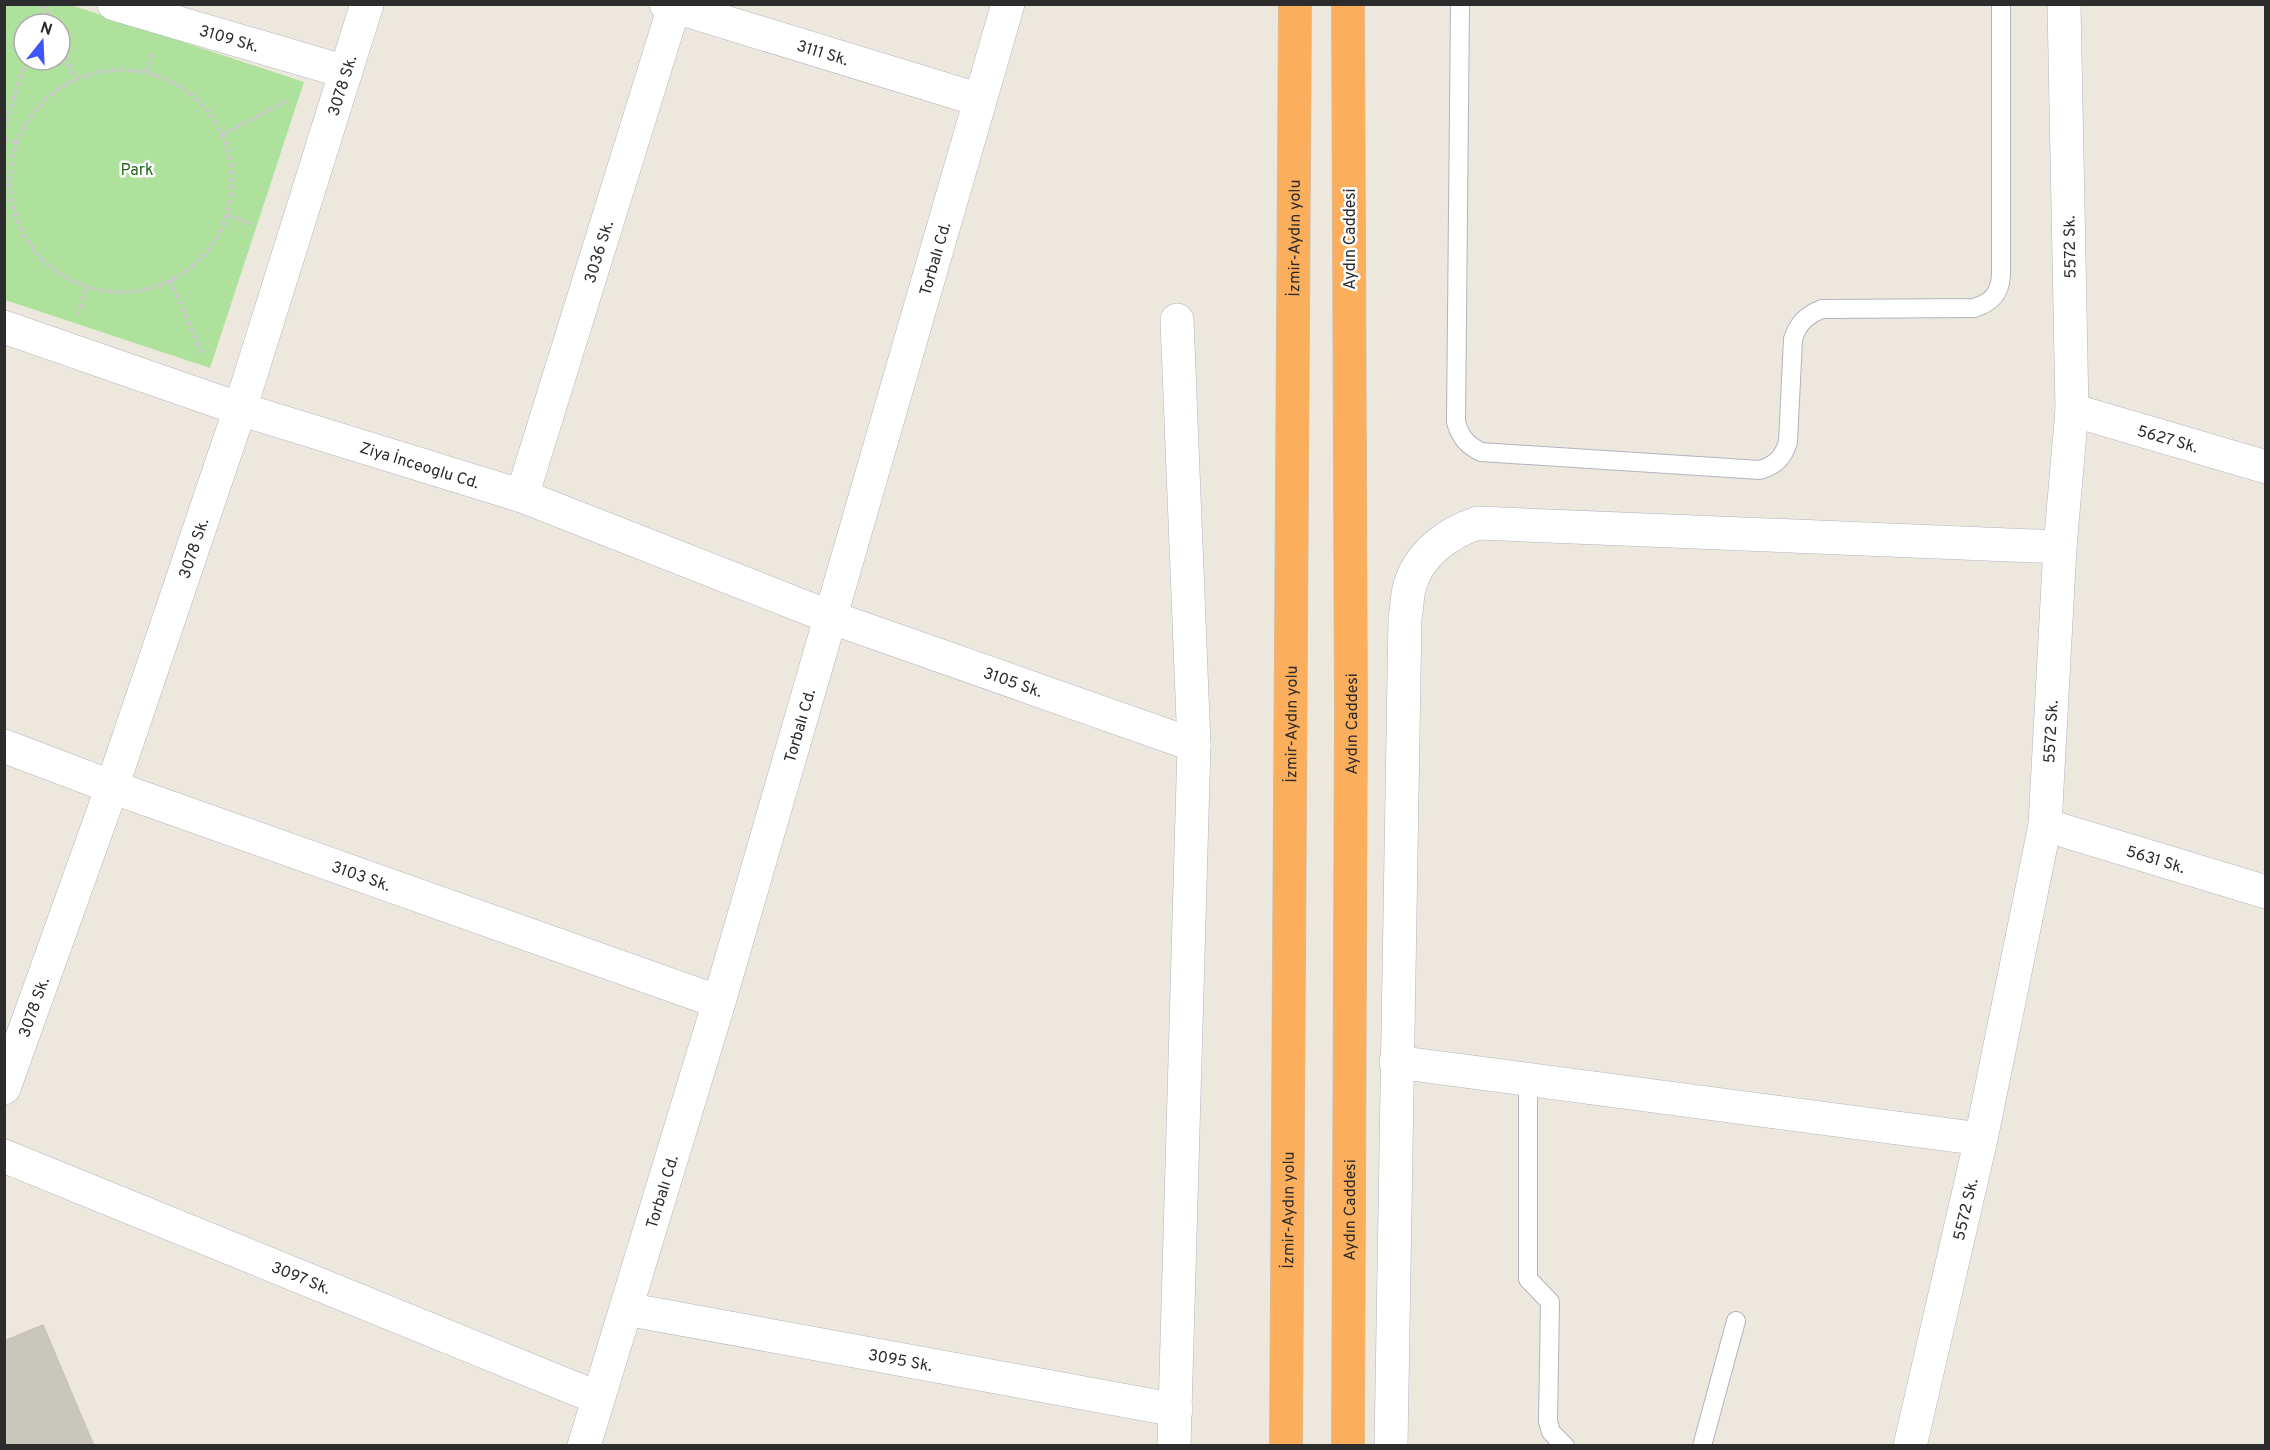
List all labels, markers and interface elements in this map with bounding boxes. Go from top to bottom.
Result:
north arrow [12,12,72,72]
text: N [37,18,55,41]
street label: 3109 Sk. [197,21,261,58]
street label: 3111 Sk. [794,37,851,71]
street label: 3078 Sk. [324,53,362,119]
park label: Park [120,161,154,181]
street label: İzmir-Aydın yolu [1284,179,1306,297]
street label: Aydın Caddesi [1341,188,1361,290]
street label: 5572 Sk. [2060,215,2082,279]
street label: 3036 Sk. [581,218,619,286]
street label: Torbalı Cd. [916,220,956,298]
street label: 5627 Sk. [2135,422,2200,459]
street label: Ziya İnceoglu Cd. [357,439,481,494]
street label: 3078 Sk. [175,516,214,582]
street label: 3105 Sk. [980,664,1045,703]
street label: İzmir-Aydın yolu [1281,665,1303,783]
street label: Aydın Caddesi [1343,673,1363,775]
street label: Torbalı Cd. [781,687,821,765]
street label: 5572 Sk. [2040,700,2064,764]
street label: 5631 Sk. [2124,842,2187,879]
street label: 3103 Sk. [329,858,393,897]
street label: 3078 Sk. [15,975,55,1041]
street label: İzmir-Aydın yolu [1278,1151,1300,1269]
street label: Torbalı Cd. [643,1153,684,1231]
street label: Aydın Caddesi [1341,1159,1361,1261]
street label: 5572 Sk. [1950,1177,1984,1243]
street label: 3097 Sk. [268,1258,333,1300]
street label: 3095 Sk. [866,1346,934,1377]

